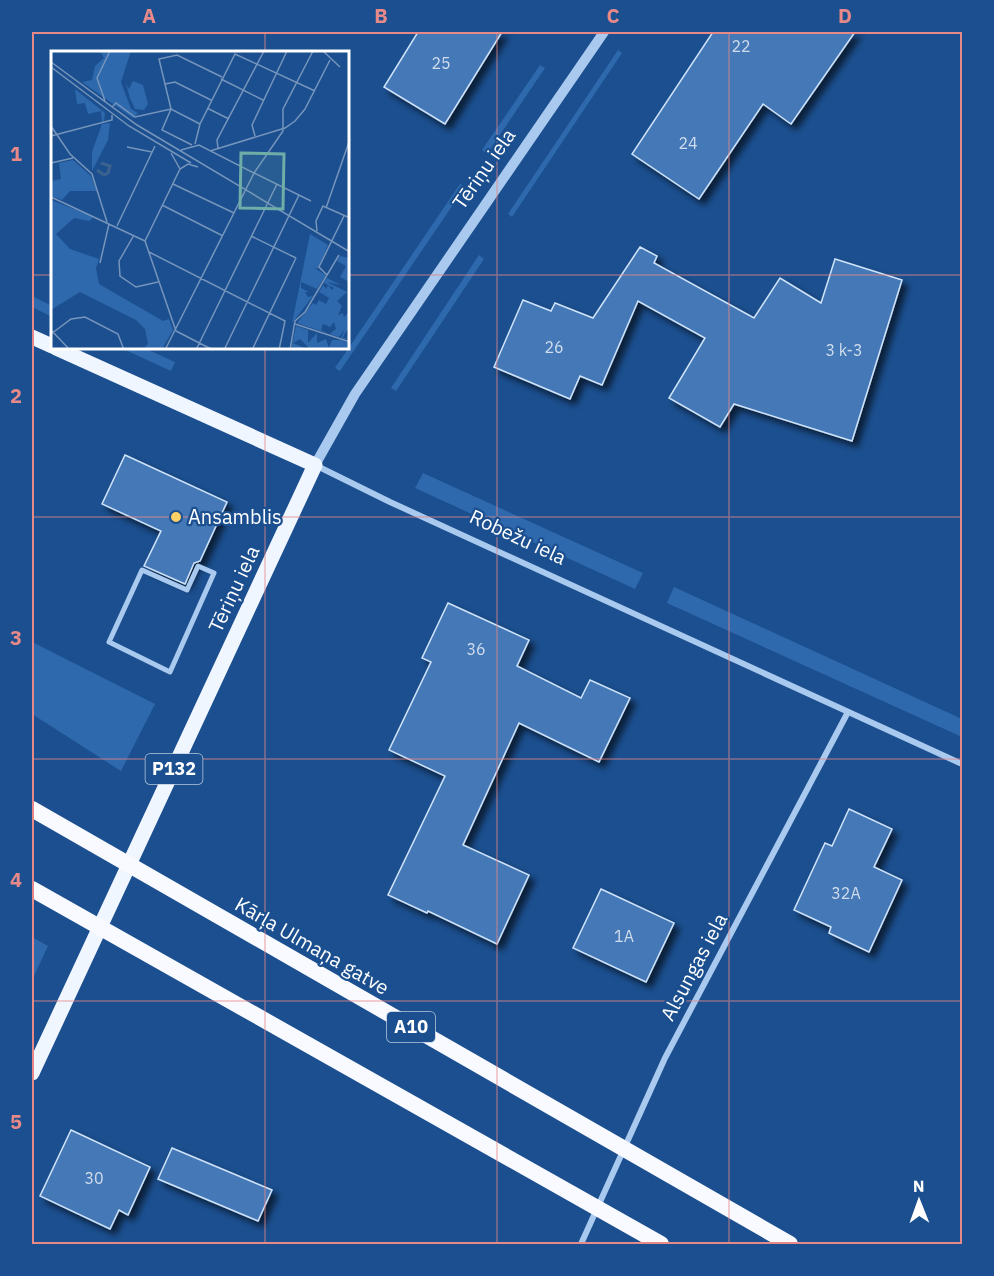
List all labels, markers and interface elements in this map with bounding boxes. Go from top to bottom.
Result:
text: A [142,2,156,29]
text: B [374,2,388,29]
text: C [606,2,620,29]
text: D [838,2,852,29]
house number: 22 [731,36,751,56]
inset map [51,51,350,350]
house number: 25 [431,53,451,73]
street label: Tēriņu iela [446,123,522,215]
house number: 24 [678,133,698,153]
text: 1 [10,140,22,167]
house number: 26 [544,337,564,357]
house number: 3 k-3 [825,340,863,360]
text: 2 [10,382,22,409]
street label: Robežu iela [466,502,571,571]
place label: Ansamblis [188,503,282,530]
marker: Ansamblis [169,510,183,524]
street label: Tēriņu iela [202,541,266,637]
text: 3 [10,624,22,651]
house number: 36 [466,639,486,659]
road number: P132 [146,754,202,784]
text: 4 [10,866,22,893]
house number: 32A [831,883,861,903]
street label: Kārļa Ulmaņa gatve [230,890,394,1001]
street label: Alsungas iela [654,908,733,1025]
house number: 1A [614,926,634,946]
road number: A10 [387,1012,435,1042]
text: 5 [10,1108,22,1135]
house number: 30 [84,1168,104,1188]
north arrow [889,1171,949,1231]
text: N [913,1176,925,1196]

